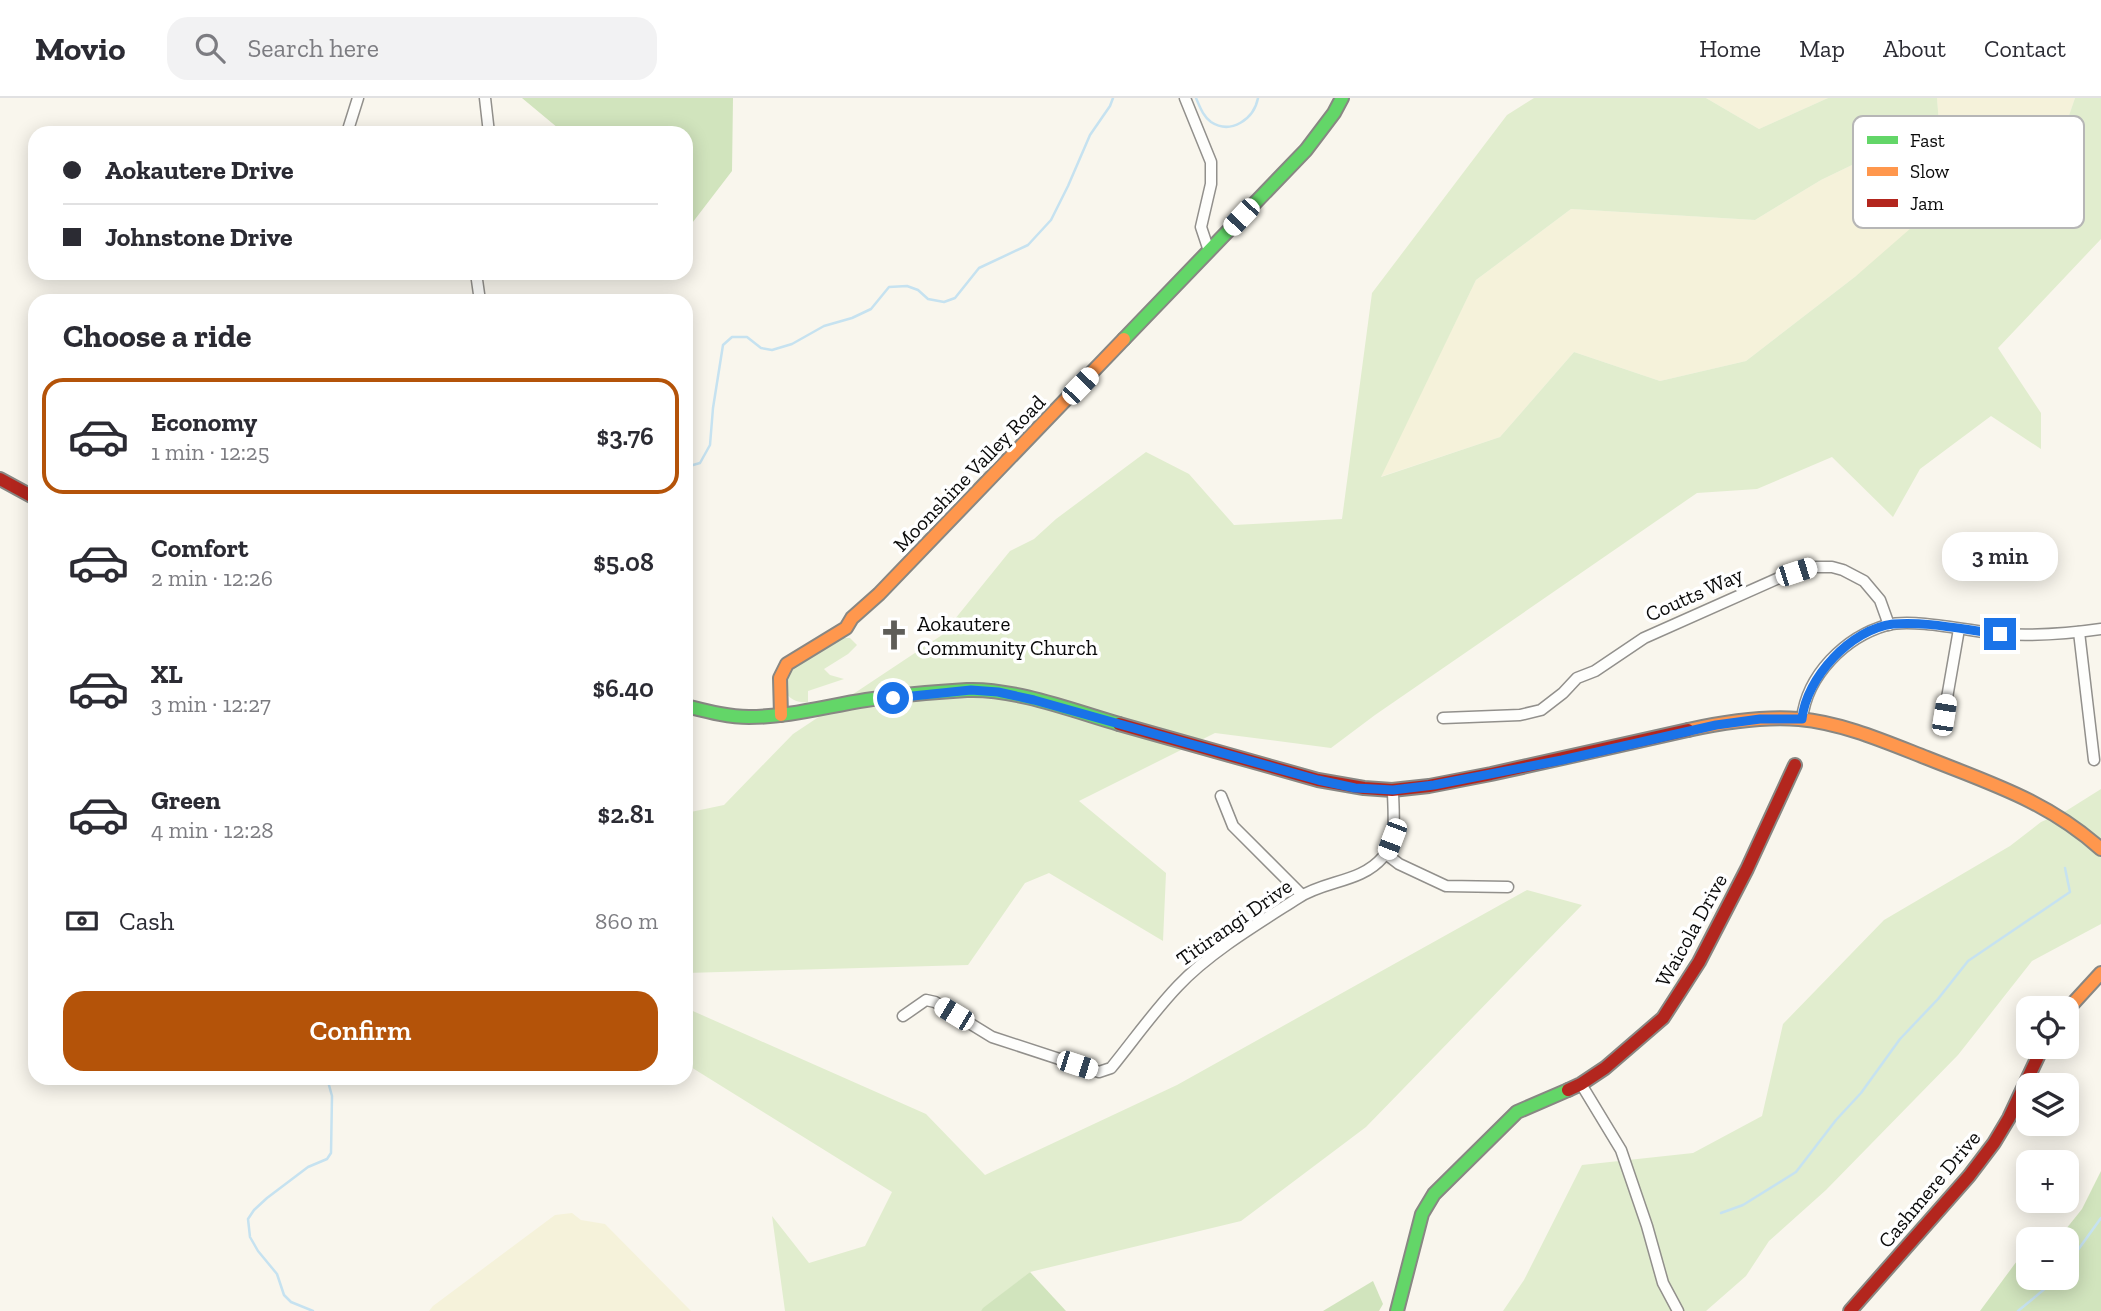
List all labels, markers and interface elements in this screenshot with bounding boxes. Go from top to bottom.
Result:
search box [167,17,657,80]
text: Movio [35,29,125,68]
icon: search [191,29,229,67]
text: Search here [247,32,379,64]
text: Home [1699,34,1761,63]
text: Map [1799,34,1845,63]
text: About [1883,34,1946,63]
text: Contact [1984,34,2066,63]
legend [1853,116,2084,228]
text: Fast [1910,129,1945,152]
text: Aokautere Drive [105,154,294,186]
text: Slow [1910,160,1950,183]
text: Jam [1910,192,1944,215]
car [1219,194,1264,240]
text: Johnstone Drive [105,221,293,253]
text: Choose a ride [63,317,251,355]
car [1058,364,1103,408]
street label: Moonshine Valley Road [888,389,1050,556]
icon: car [67,405,130,468]
text: Economy [151,406,257,438]
text: $3.76 [597,420,654,452]
text: 1 min · 12:25 [151,438,270,466]
icon: car [67,531,130,594]
text: Comfort [151,532,248,564]
callout: 3 min [1942,532,2058,582]
text: 3 min [1972,542,2028,570]
text: $5.08 [593,546,654,578]
car [1773,556,1820,588]
street label: Coutts Way [1641,561,1747,627]
text: 2 min · 12:26 [151,564,273,592]
place label: Aokautere Community Church [917,611,1098,660]
church icon: Aokautere Community Church [877,618,911,652]
route end [1984,618,2016,650]
icon: car [67,657,130,720]
text: XL [151,658,183,690]
text: $6.40 [593,672,654,704]
route start [877,682,909,714]
text: 3 min · 12:27 [151,690,271,718]
car [1931,693,1958,737]
icon: car [67,783,130,846]
text: Green [151,784,221,816]
text: $2.81 [598,798,654,830]
text: 4 min · 12:28 [151,816,274,844]
car [1375,816,1410,862]
street label: Waicola Drive [1650,869,1732,991]
street label: Titirangi Drive [1171,873,1297,971]
icon: cash [63,902,101,940]
text: Cash [119,905,174,937]
text: 860 m [595,907,658,935]
button: Confirm [63,991,658,1071]
car [931,994,978,1034]
map controls [2016,996,2079,1290]
button: locate [2016,996,2079,1059]
car [1054,1049,1101,1081]
button: layers [2016,1073,2079,1136]
street label: Cashmere Drive [1873,1125,1985,1253]
button: + [2016,1150,2079,1213]
button: − [2016,1227,2079,1290]

